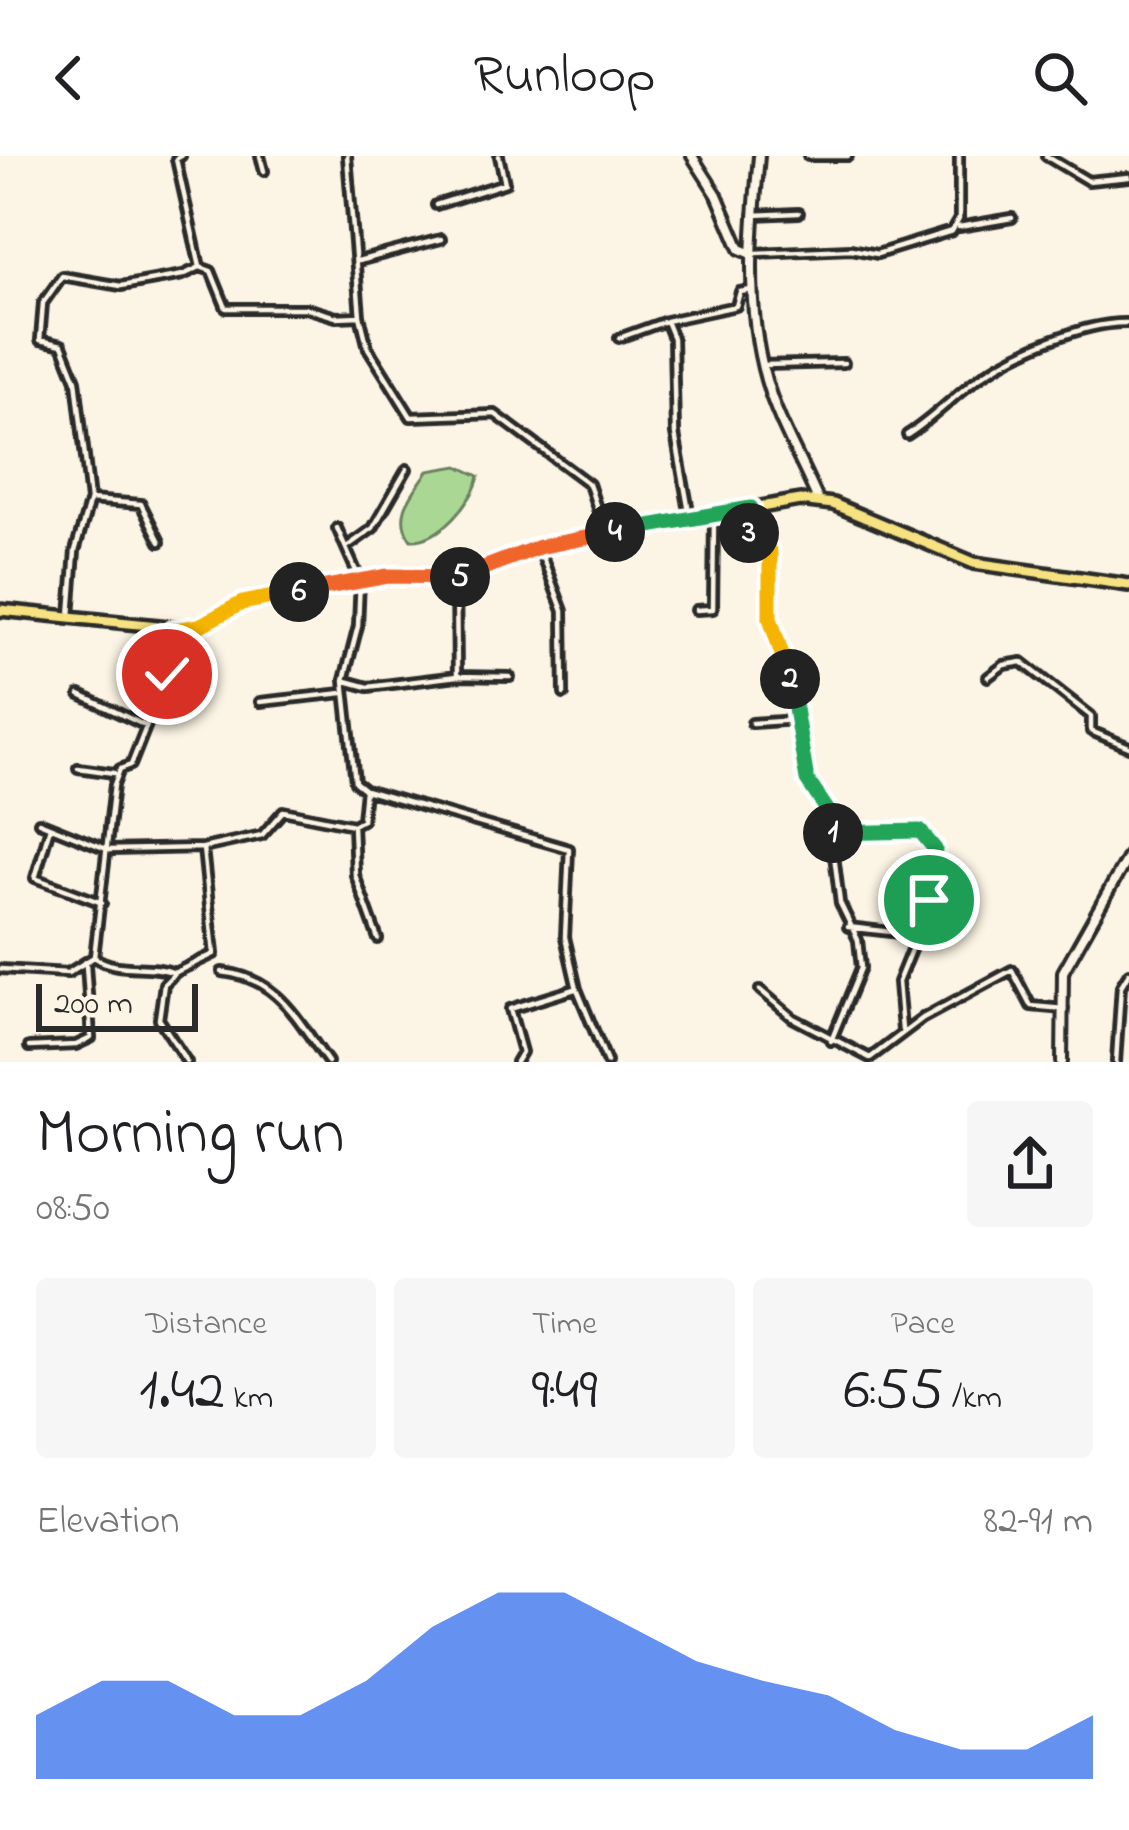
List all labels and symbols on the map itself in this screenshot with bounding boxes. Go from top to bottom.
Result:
pin: 4 [585,502,645,562]
pin: 3 [719,503,779,563]
pin: 5 [430,547,490,607]
pin: 6 [269,562,329,622]
pin [116,623,218,725]
pin: 2 [760,649,820,709]
pin: 1 [803,803,863,863]
pin [878,849,980,951]
scale bar [36,978,198,1031]

